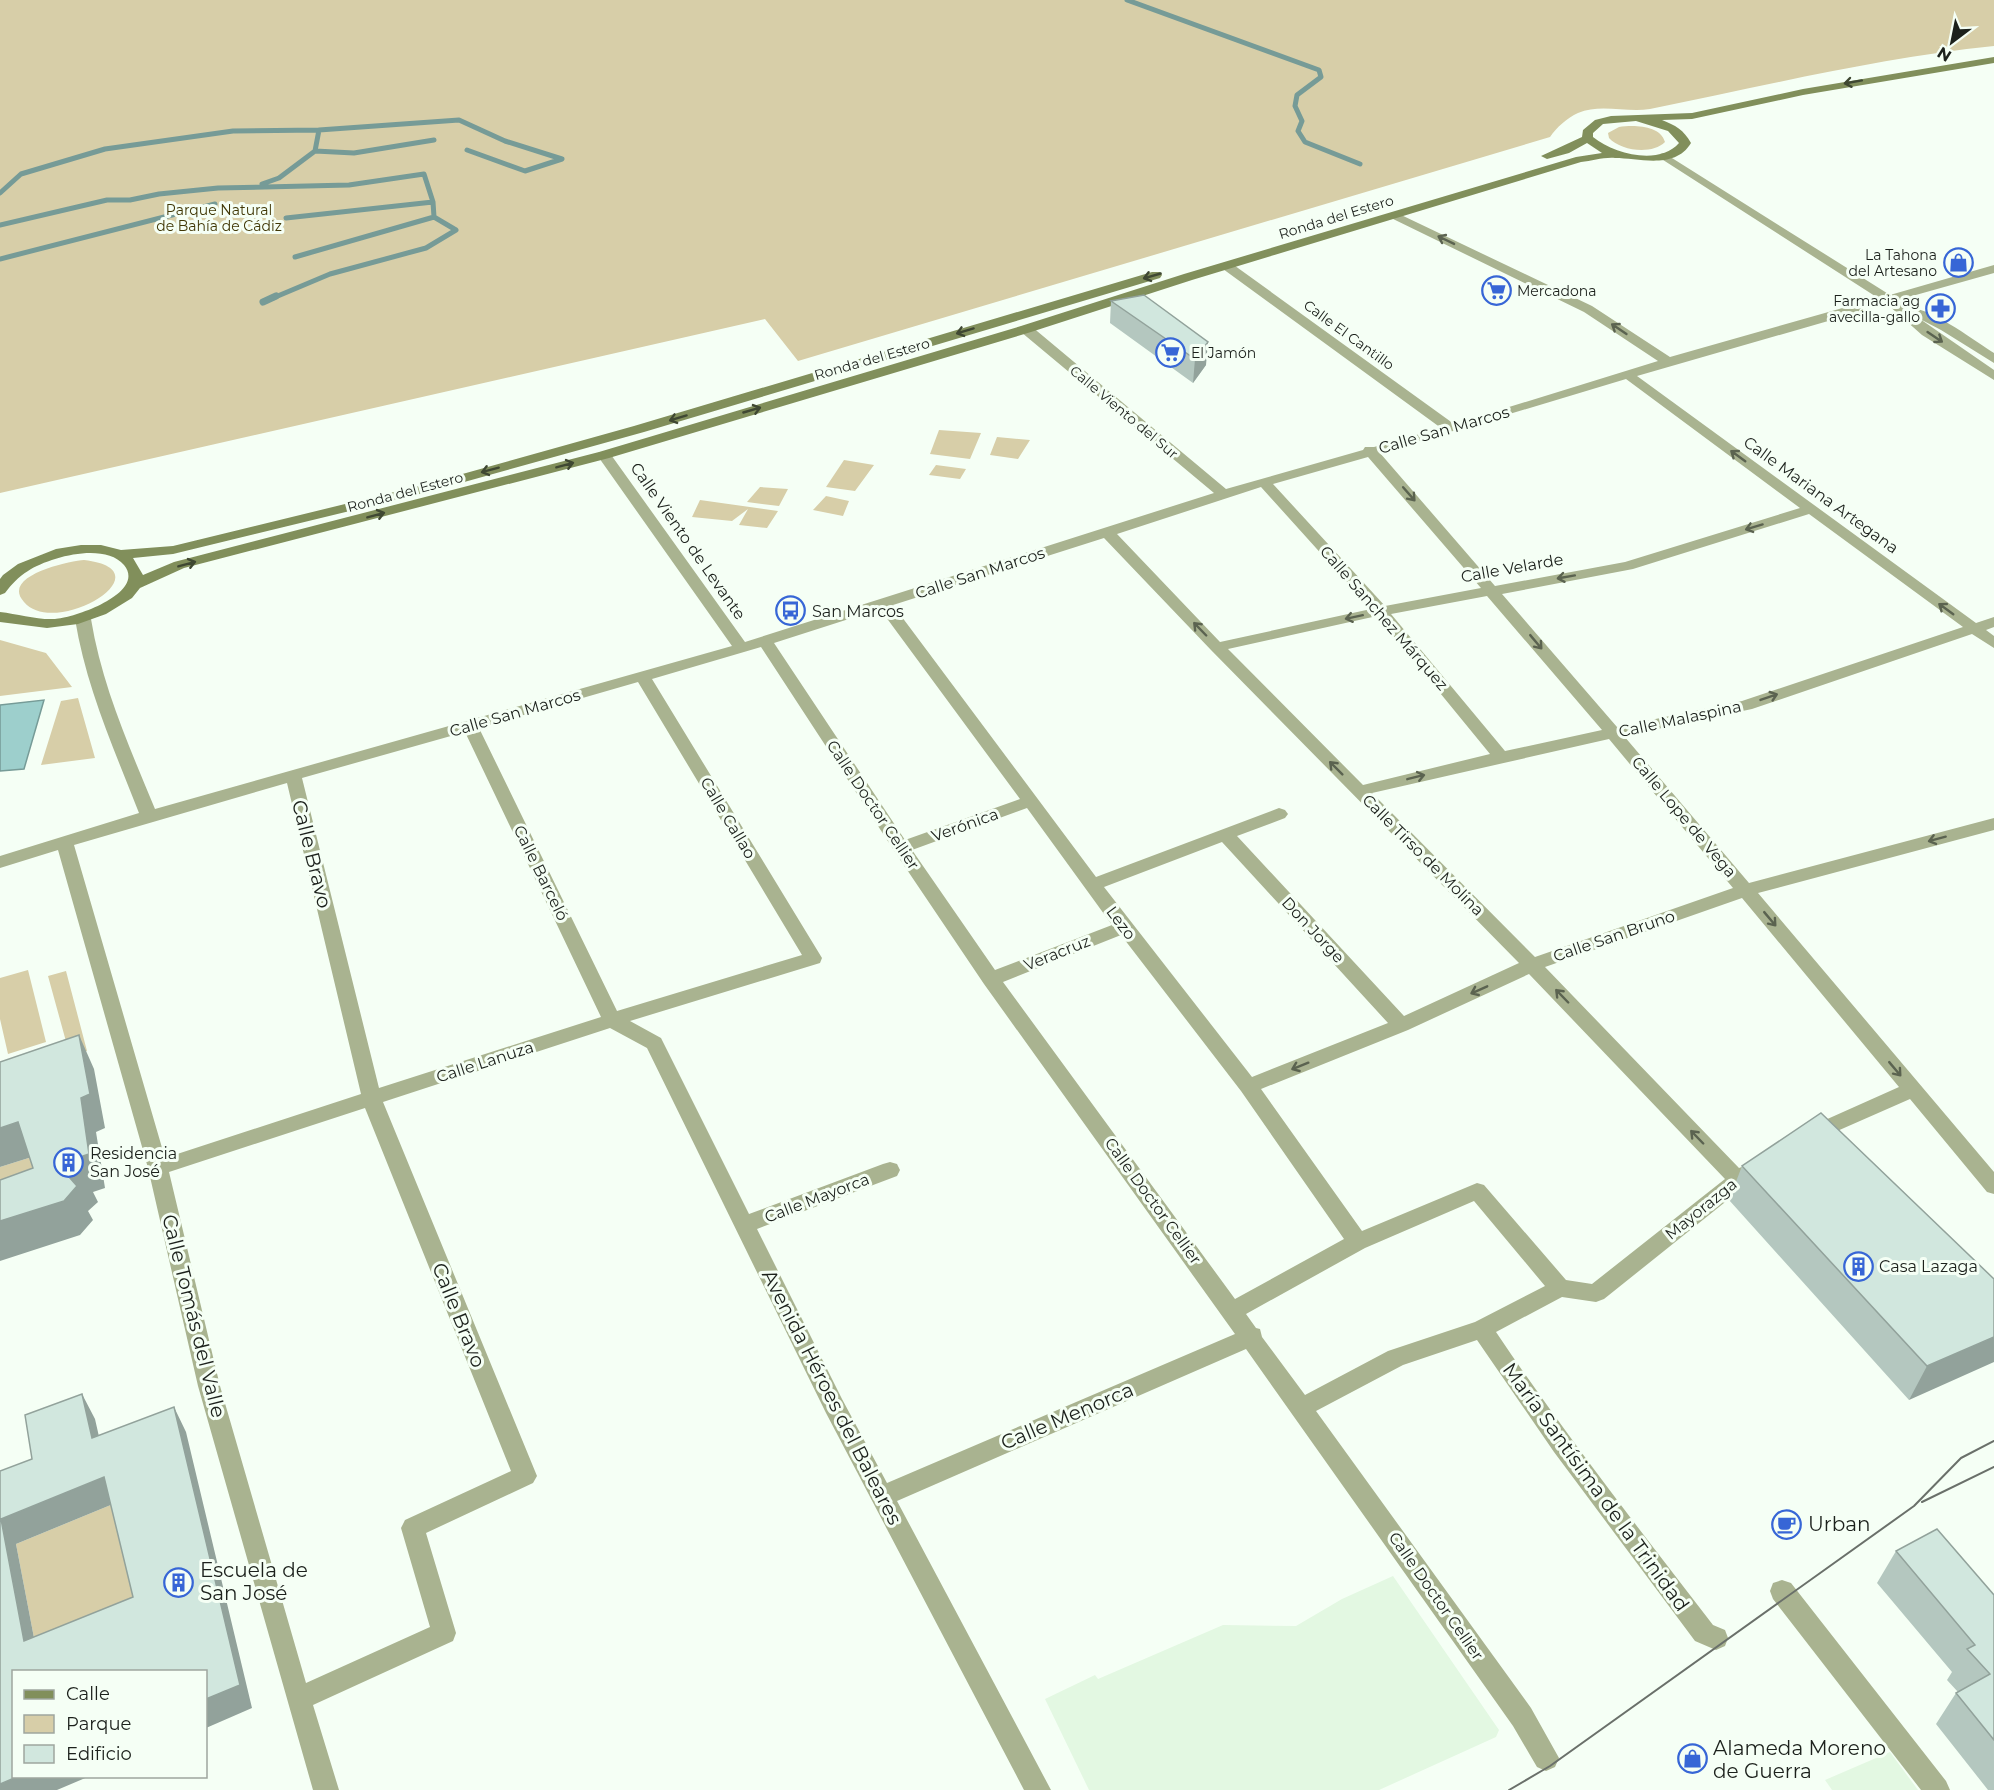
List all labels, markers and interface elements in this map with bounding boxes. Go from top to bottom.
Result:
north arrow [1922,12,1982,72]
text: N [1934,43,1955,66]
one-way arrow [1844,77,1864,88]
street label: Ronda del Estero [1276,191,1396,243]
park label: Parque Natural de Bahía de Cádiz [156,201,282,235]
one-way arrow [1438,234,1456,246]
place label: La Tahona del Artesano [1849,246,1937,280]
shop icon: La Tahona del Artesano [1942,247,1974,279]
one-way arrow [1143,271,1162,282]
supermarket icon: Mercadona [1480,275,1512,307]
place label: Mercadona [1517,282,1596,300]
place label: Farmacia ag avecilla-gallo [1829,292,1920,326]
pharmacy icon: Farmacia ag avecilla-gallo [1925,293,1957,325]
street label: Calle El Cantillo [1300,296,1398,374]
one-way arrow [1612,323,1628,335]
one-way arrow [956,326,975,337]
one-way arrow [1926,331,1943,343]
street label: Ronda del Estero [812,334,932,384]
supermarket icon: El Jamón [1154,337,1186,369]
place label: El Jamón [1191,344,1256,362]
street label: Calle Viento del Sur [1066,361,1182,463]
street label: Calle San Marcos [1376,402,1512,458]
one-way arrow [742,404,761,415]
one-way arrow [669,413,688,424]
street label: Calle Mariana Artegana [1740,432,1902,558]
one-way arrow [1731,450,1747,463]
one-way arrow [555,459,574,471]
street label: Calle Viento de Levante [627,459,749,623]
one-way arrow [481,465,500,477]
street label: Ronda del Estero [345,468,465,516]
one-way arrow [1402,487,1416,502]
one-way arrow [367,509,386,521]
one-way arrow [1745,522,1764,533]
street label: Calle Sanchez Márquez [1316,542,1452,694]
street label: Calle San Marcos [913,543,1047,603]
street label: Calle Velarde [1459,550,1565,586]
one-way arrow [178,557,197,569]
one-way arrow [1557,572,1576,583]
bus stop icon: San Marcos [775,595,807,627]
place label: San Marcos [812,602,904,621]
one-way arrow [1939,603,1955,615]
one-way arrow [1344,612,1364,623]
one-way arrow [1193,621,1207,636]
one-way arrow [1529,634,1543,649]
street label: Calle San Marcos [447,685,583,741]
one-way arrow [1760,691,1779,702]
street label: Calle Malaspina [1617,697,1743,741]
street label: Calle Doctor Cellier [823,737,923,873]
street label: Calle Lope de Vega [1628,753,1740,881]
one-way arrow [1329,761,1344,776]
one-way arrow [1406,771,1425,783]
street label: Calle Callao [696,774,760,862]
street label: Calle Tirso de Molina [1358,790,1488,920]
street label: Calle Bravo [287,797,337,911]
street label: Verónica [929,804,1001,846]
street label: Calle Barceló [510,822,572,924]
one-way arrow [1928,834,1947,845]
street label: Don Jorge [1278,893,1348,967]
street label: Lezo [1102,903,1140,943]
street label: Calle San Bruno [1551,906,1677,966]
one-way arrow [1764,911,1777,927]
street label: Veracruz [1021,931,1093,975]
one-way arrow [1471,984,1489,996]
one-way arrow [1555,989,1569,1004]
street label: Calle Lanuza [434,1037,536,1087]
one-way arrow [1291,1061,1309,1072]
one-way arrow [1888,1061,1901,1077]
one-way arrow [1690,1130,1704,1145]
street label: Calle Doctor Cellier [1101,1134,1205,1268]
place label: Residencia San José [90,1144,177,1181]
building icon: Residencia San José [53,1146,85,1178]
street label: Calle Mayorca [762,1169,872,1227]
street label: Mayorazga [1661,1174,1741,1244]
street label: Calle Tomás del Valle [157,1212,231,1420]
building icon: Casa Lazaga [1842,1250,1874,1282]
place label: Casa Lazaga [1879,1257,1978,1276]
street label: Calle Bravo [427,1259,491,1371]
street label: Avenida Héroes del Baleares [757,1265,907,1529]
street label: María Santísima de la Trinidad [1498,1358,1694,1616]
street label: Calle Menorca [997,1377,1137,1455]
cafe icon: Urban [1771,1508,1803,1540]
place label: Urban [1808,1512,1871,1536]
street label: Calle Doctor Cellier [1385,1528,1487,1664]
place label: Escuela de San José [200,1558,308,1605]
building icon: Escuela de San José [163,1566,195,1598]
legend [12,1670,207,1778]
text: Calle [66,1683,110,1705]
text: Parque [66,1713,132,1735]
place label: Alameda Moreno de Guerra [1713,1736,1886,1783]
text: Edificio [66,1743,132,1765]
shop icon: Alameda Moreno de Guerra [1676,1743,1708,1775]

